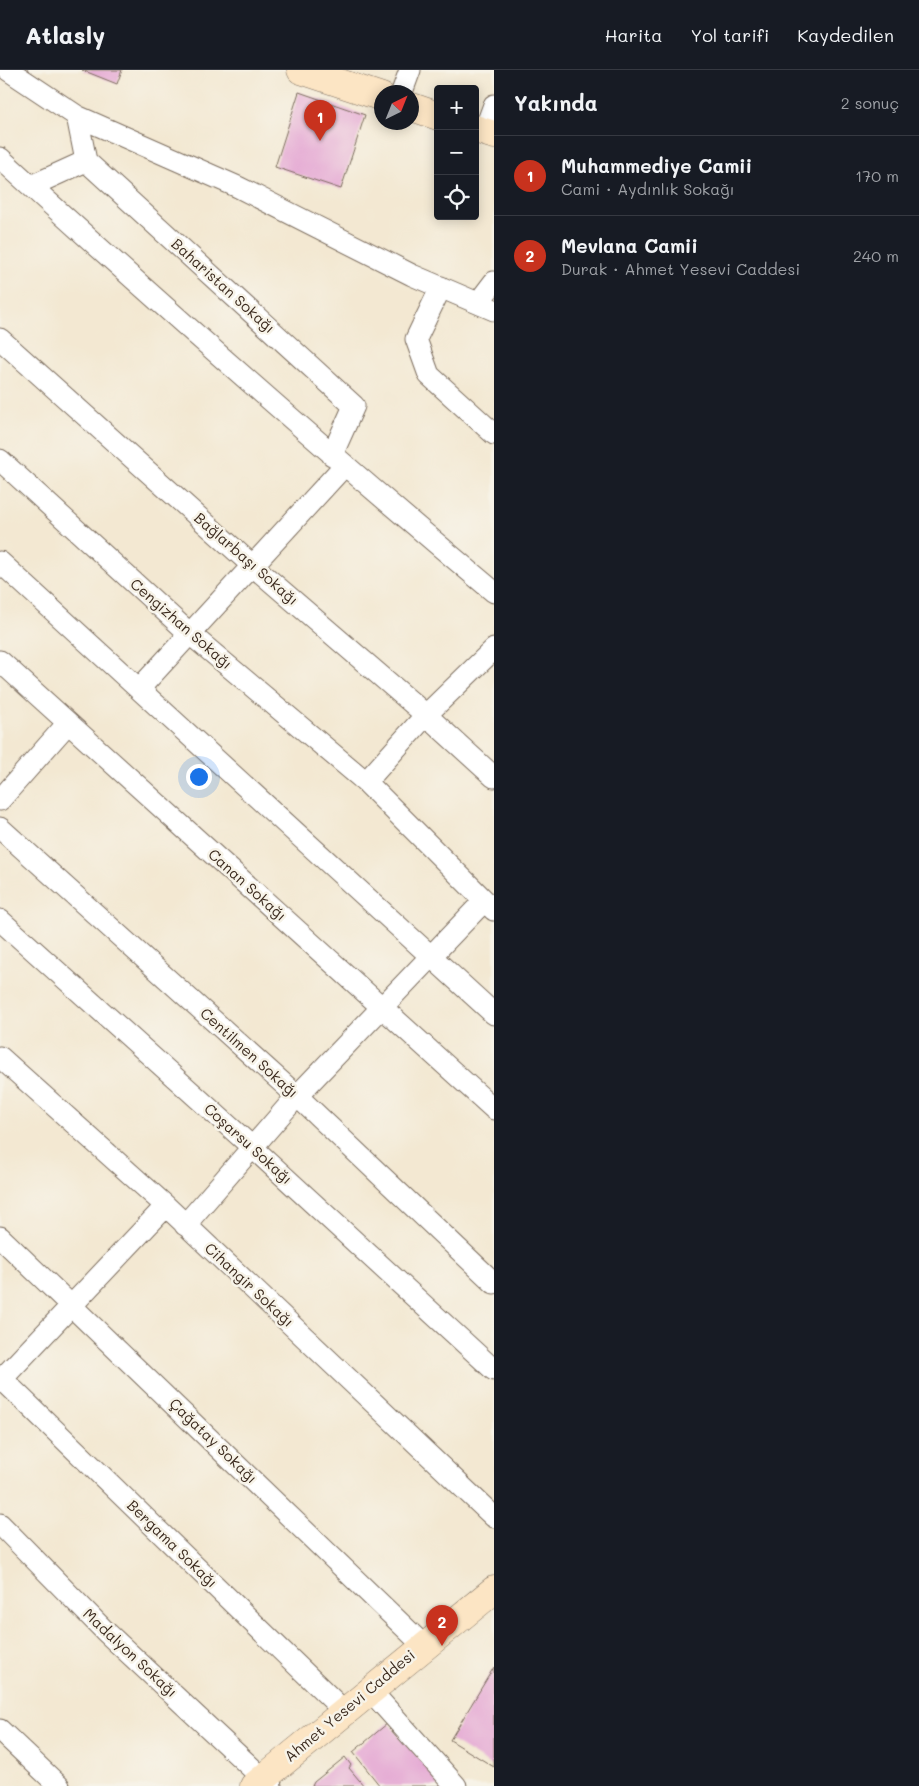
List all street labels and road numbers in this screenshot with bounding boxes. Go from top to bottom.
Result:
street label: Baharistan Sokağı [168,233,280,337]
street label: Bağlarbaşı Sokağı [190,507,303,609]
street label: Cengizhan Sokağı [126,573,237,673]
street label: Canan Sokağı [204,844,291,925]
street label: Centilmen Sokağı [196,1003,303,1102]
street label: Coşarsu Sokağı [200,1098,297,1188]
street label: Cihangir Sokağı [201,1238,299,1331]
street label: Çağatay Sokağı [165,1393,262,1487]
street label: Bergama Sokağı [123,1495,222,1592]
street label: Madalyon Sokağı [79,1603,182,1701]
street label: Ahmet Yesevi Caddesi [280,1645,419,1766]

